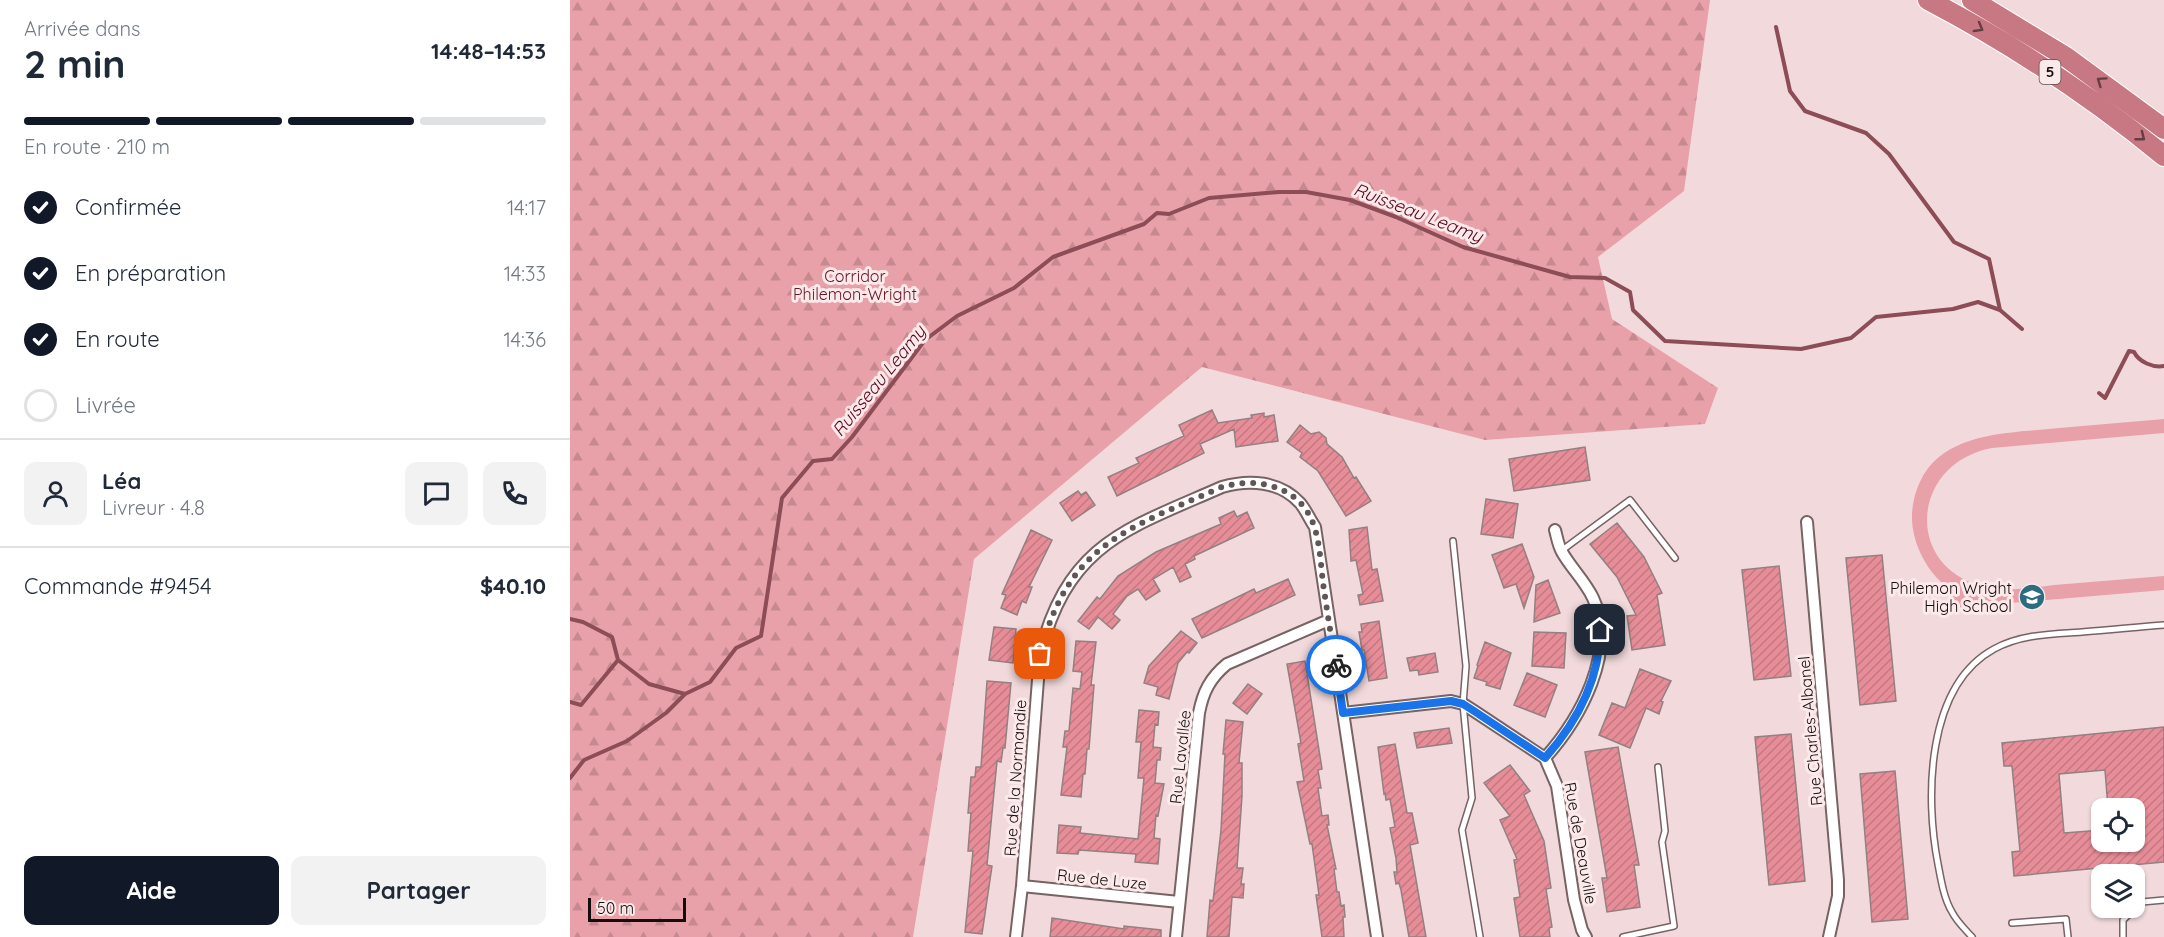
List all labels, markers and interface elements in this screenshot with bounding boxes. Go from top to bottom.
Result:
text: Arrivée dans [24,16,140,41]
one-way arrow [1973,21,1984,32]
text: 14:48–14:53 [431,37,546,65]
text: 2 min [24,39,126,88]
road number: 5 [2040,60,2060,84]
one-way arrow [2096,78,2107,89]
one-way arrow [2134,130,2145,141]
text: En route · 210 m [24,134,170,159]
water label: Ruisseau Leamy [1350,177,1488,248]
icon: check [24,191,57,224]
text: Confirmée [75,193,181,221]
text: 14:17 [507,195,546,220]
icon: check [24,257,57,290]
text: En préparation [75,259,226,287]
text: 14:33 [504,261,546,286]
park label: Corridor Philemon-Wright [793,266,917,304]
water label: Ruisseau Leamy [827,319,932,441]
icon: check [24,323,57,356]
text: En route [75,325,160,353]
text: 14:36 [503,327,546,352]
text: Livrée [75,391,136,419]
button: person [24,462,87,525]
button: chat [405,462,468,525]
button: phone [483,462,546,525]
text: Léa [102,467,141,495]
text: Livreur · 4.8 [102,495,205,520]
text: Commande #9454 [24,572,212,600]
text: $40.10 [480,572,546,600]
place label: Philemon Wright High School [1890,578,2012,616]
school or university icon: Philemon Wright High School [2017,582,2047,612]
pin [1574,604,1625,655]
icon: home [1583,613,1616,646]
pin [1014,628,1065,679]
courier [1306,635,1366,695]
icon: bag [1023,637,1056,670]
icon: bike [1320,649,1353,682]
street label: Rue Charles-Albanel [1793,655,1827,807]
street label: Rue de la Normandie [1000,699,1030,857]
street label: Rue Lavallée [1165,709,1195,805]
street label: Rue de Deauville [1560,780,1602,906]
map controls [2091,798,2145,918]
button: locate [2091,798,2145,852]
button: Aide [24,856,279,925]
button: Partager [291,856,546,925]
street label: Rue de Luze [1056,864,1148,894]
button: layers [2091,864,2145,918]
scale bar [588,895,686,922]
text: 50 m [597,898,634,918]

